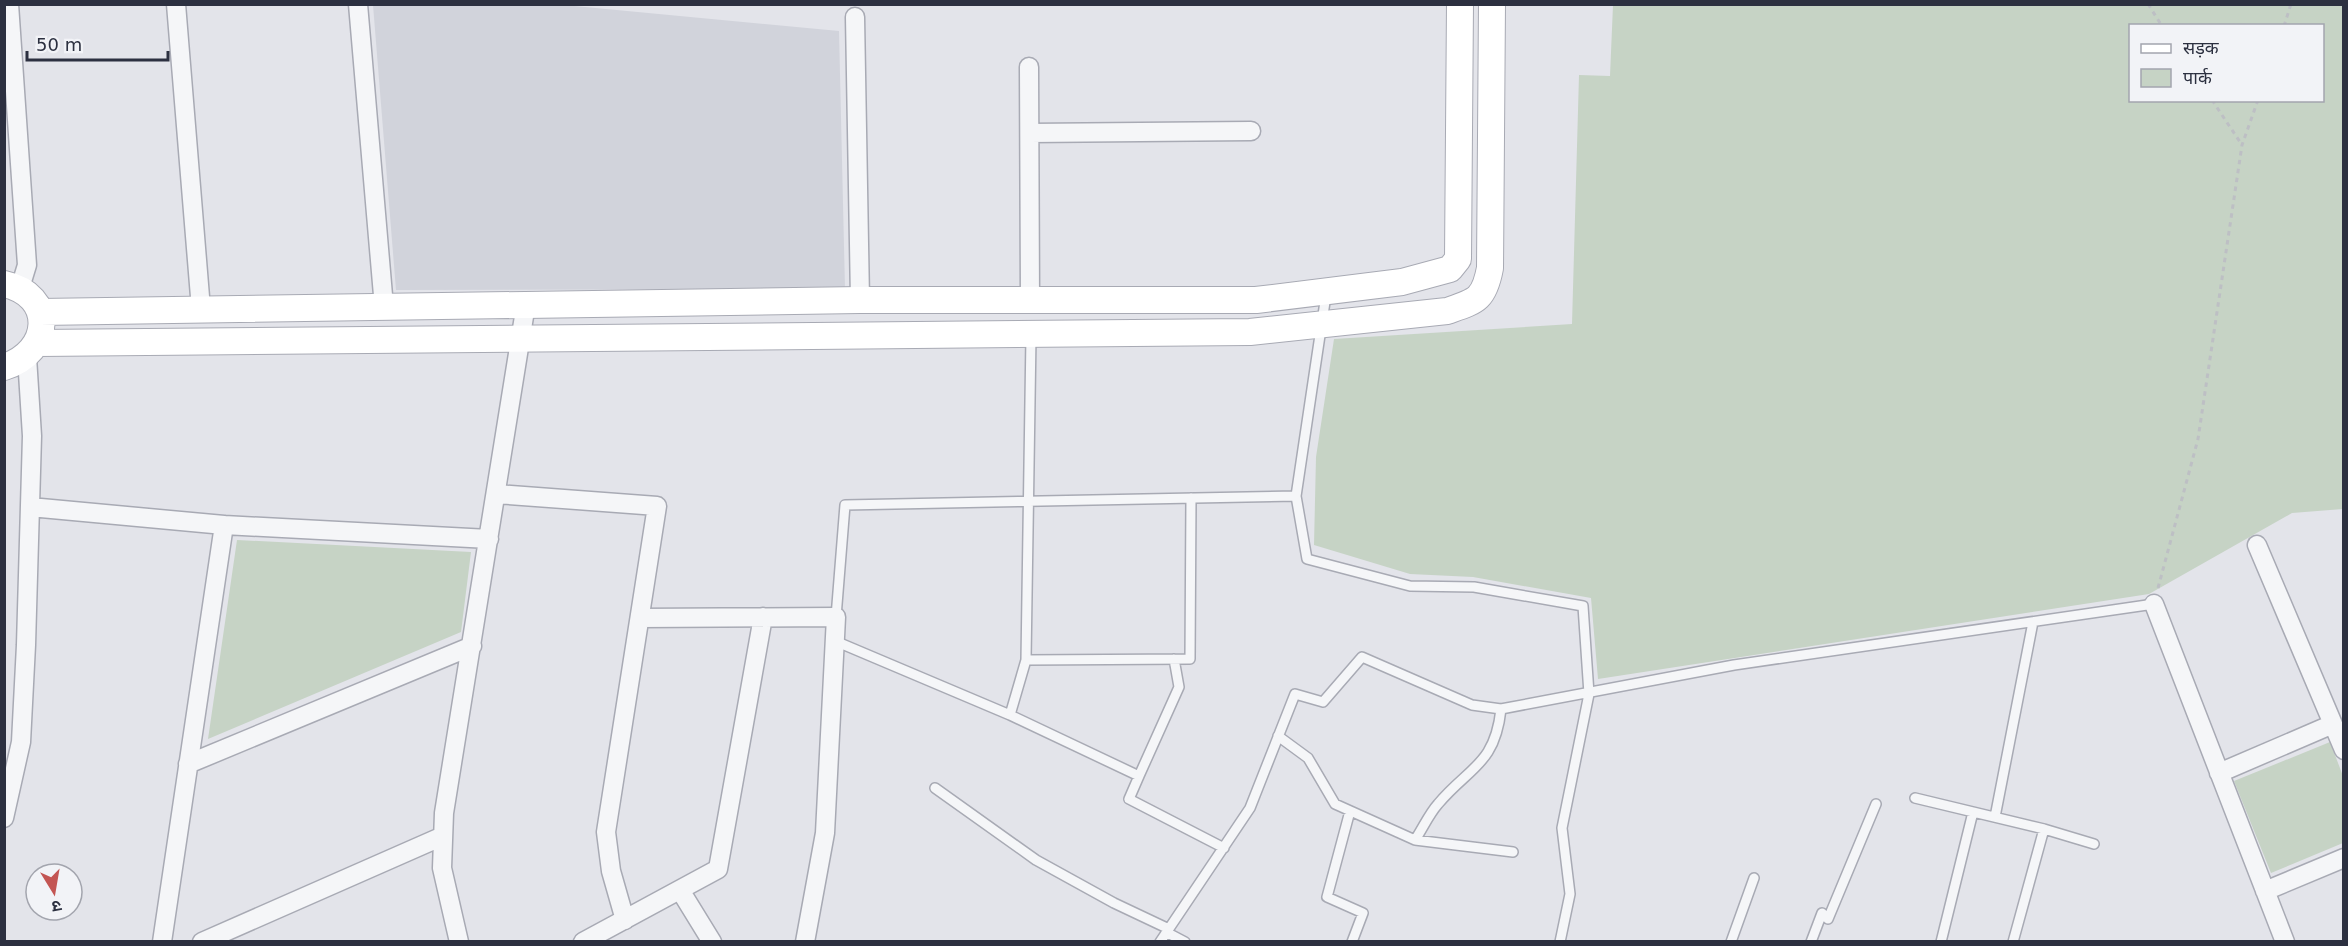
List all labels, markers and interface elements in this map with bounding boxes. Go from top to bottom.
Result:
scale bar [27,24,168,62]
legend [2129,24,2324,102]
text: 50 m [36,34,82,55]
text: सड़क [2183,37,2220,58]
text: पार्क [2183,67,2213,88]
north arrow [24,862,84,922]
text: उ [50,896,63,917]

